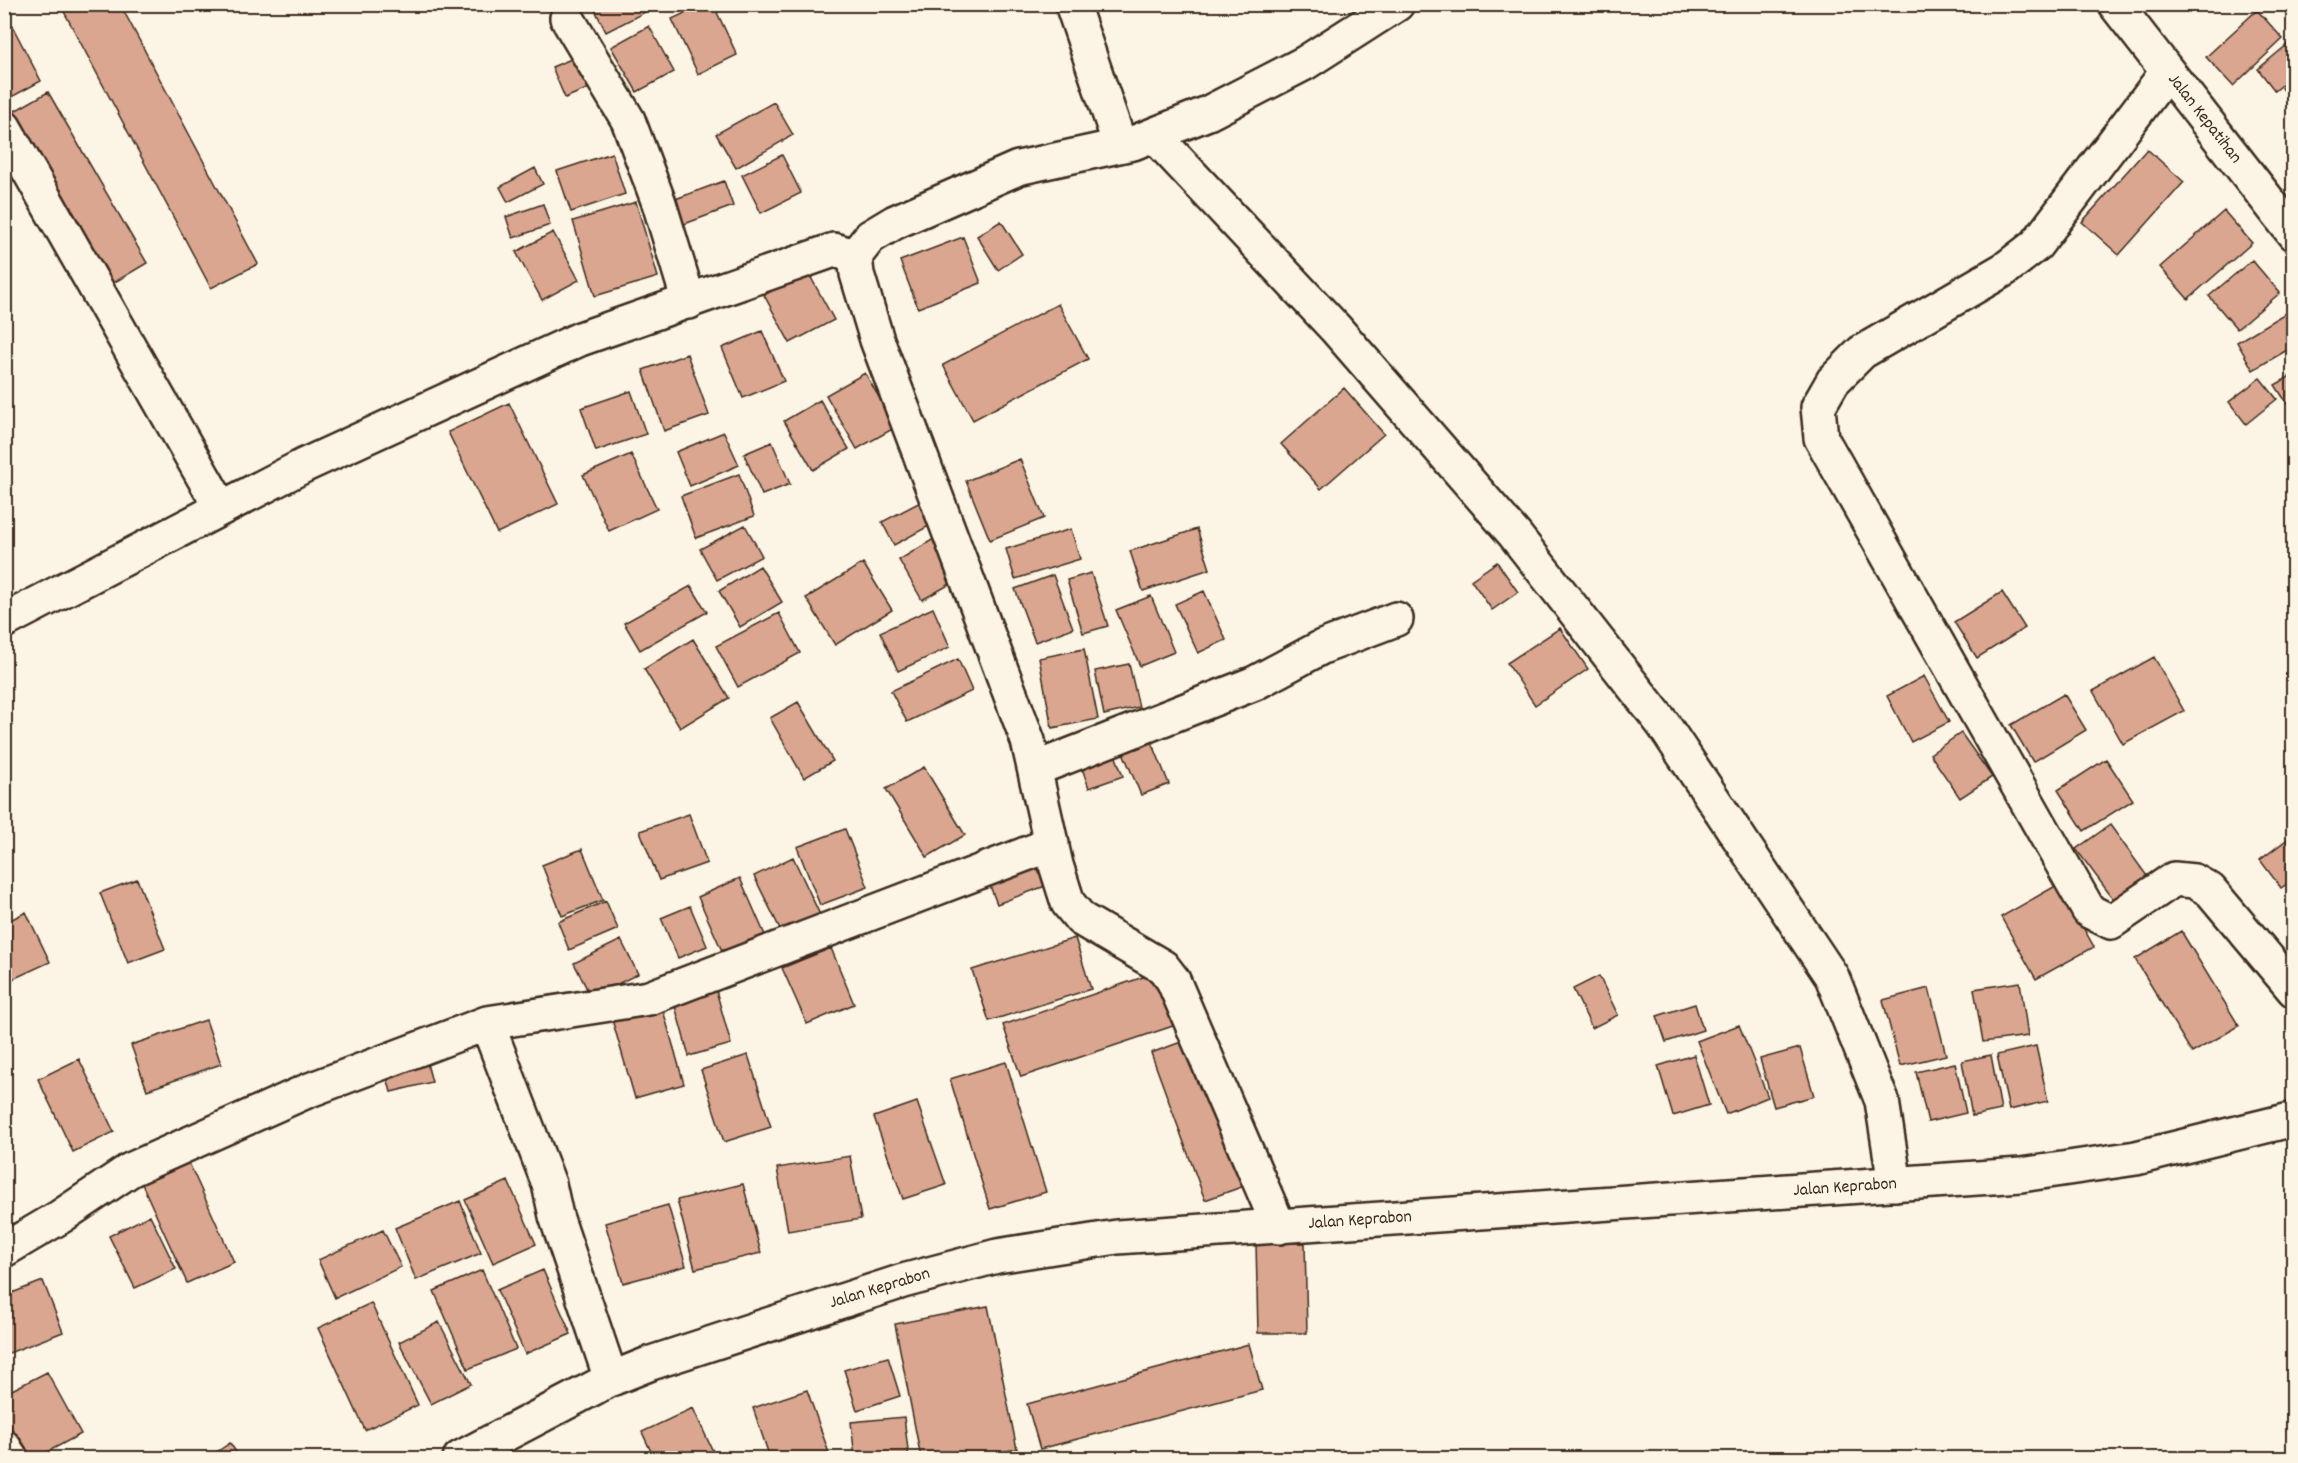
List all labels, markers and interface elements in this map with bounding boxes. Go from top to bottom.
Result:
street label: Jalan Kepatihan [2161,69,2247,169]
street label: Jalan Keprabon [1792,1172,1898,1204]
street label: Jalan Keprabon [1307,1205,1413,1237]
street label: Jalan Keprabon [827,1262,933,1316]

